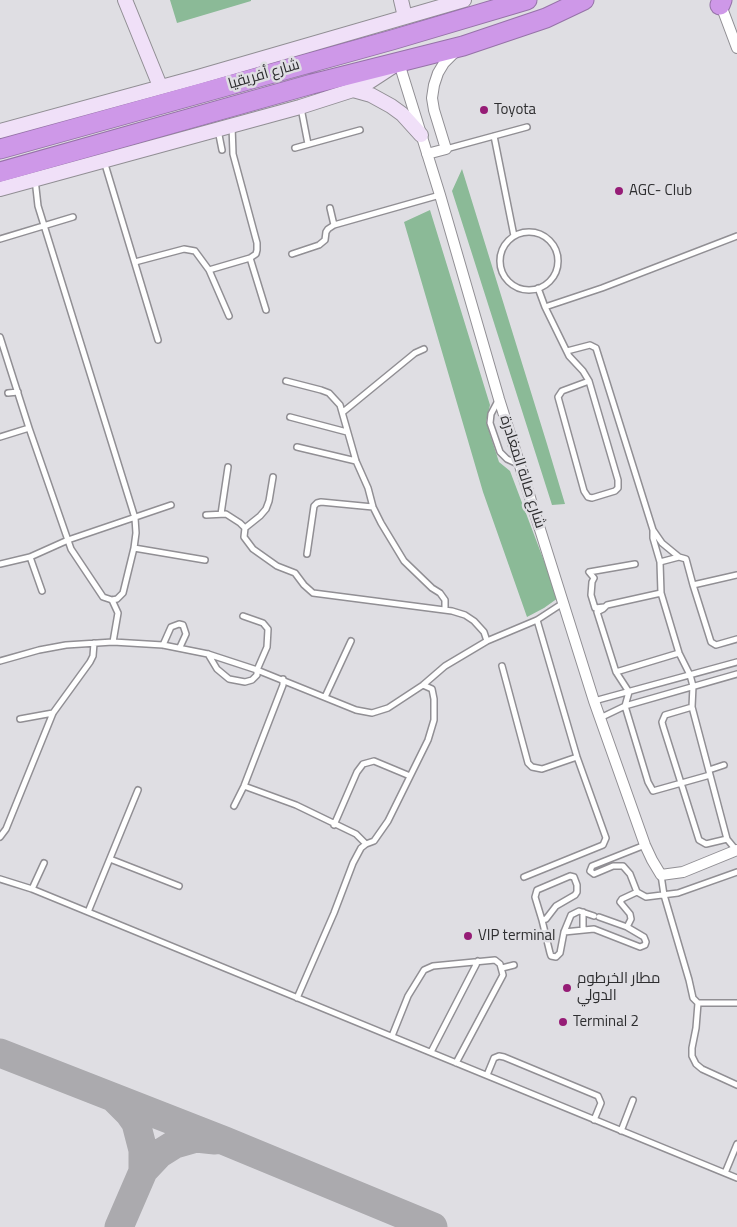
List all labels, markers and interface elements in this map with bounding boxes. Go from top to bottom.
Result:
street label: شارع أفريقيا [226,56,302,94]
place label: Toyota [494,101,536,119]
marker: Toyota [478,104,490,116]
place label: AGC- Club [629,182,692,200]
marker: AGC- Club [613,185,625,197]
street label: شارع صالة المغادرة [495,413,549,531]
place label: VIP terminal [478,927,556,945]
marker: VIP terminal [462,930,474,942]
place label: مطار الخرطوم الدولي [577,970,660,1005]
marker: مطار الخرطوم الدولي [561,982,573,994]
place label: Terminal 2 [573,1013,639,1031]
marker: Terminal 2 [557,1016,569,1028]

